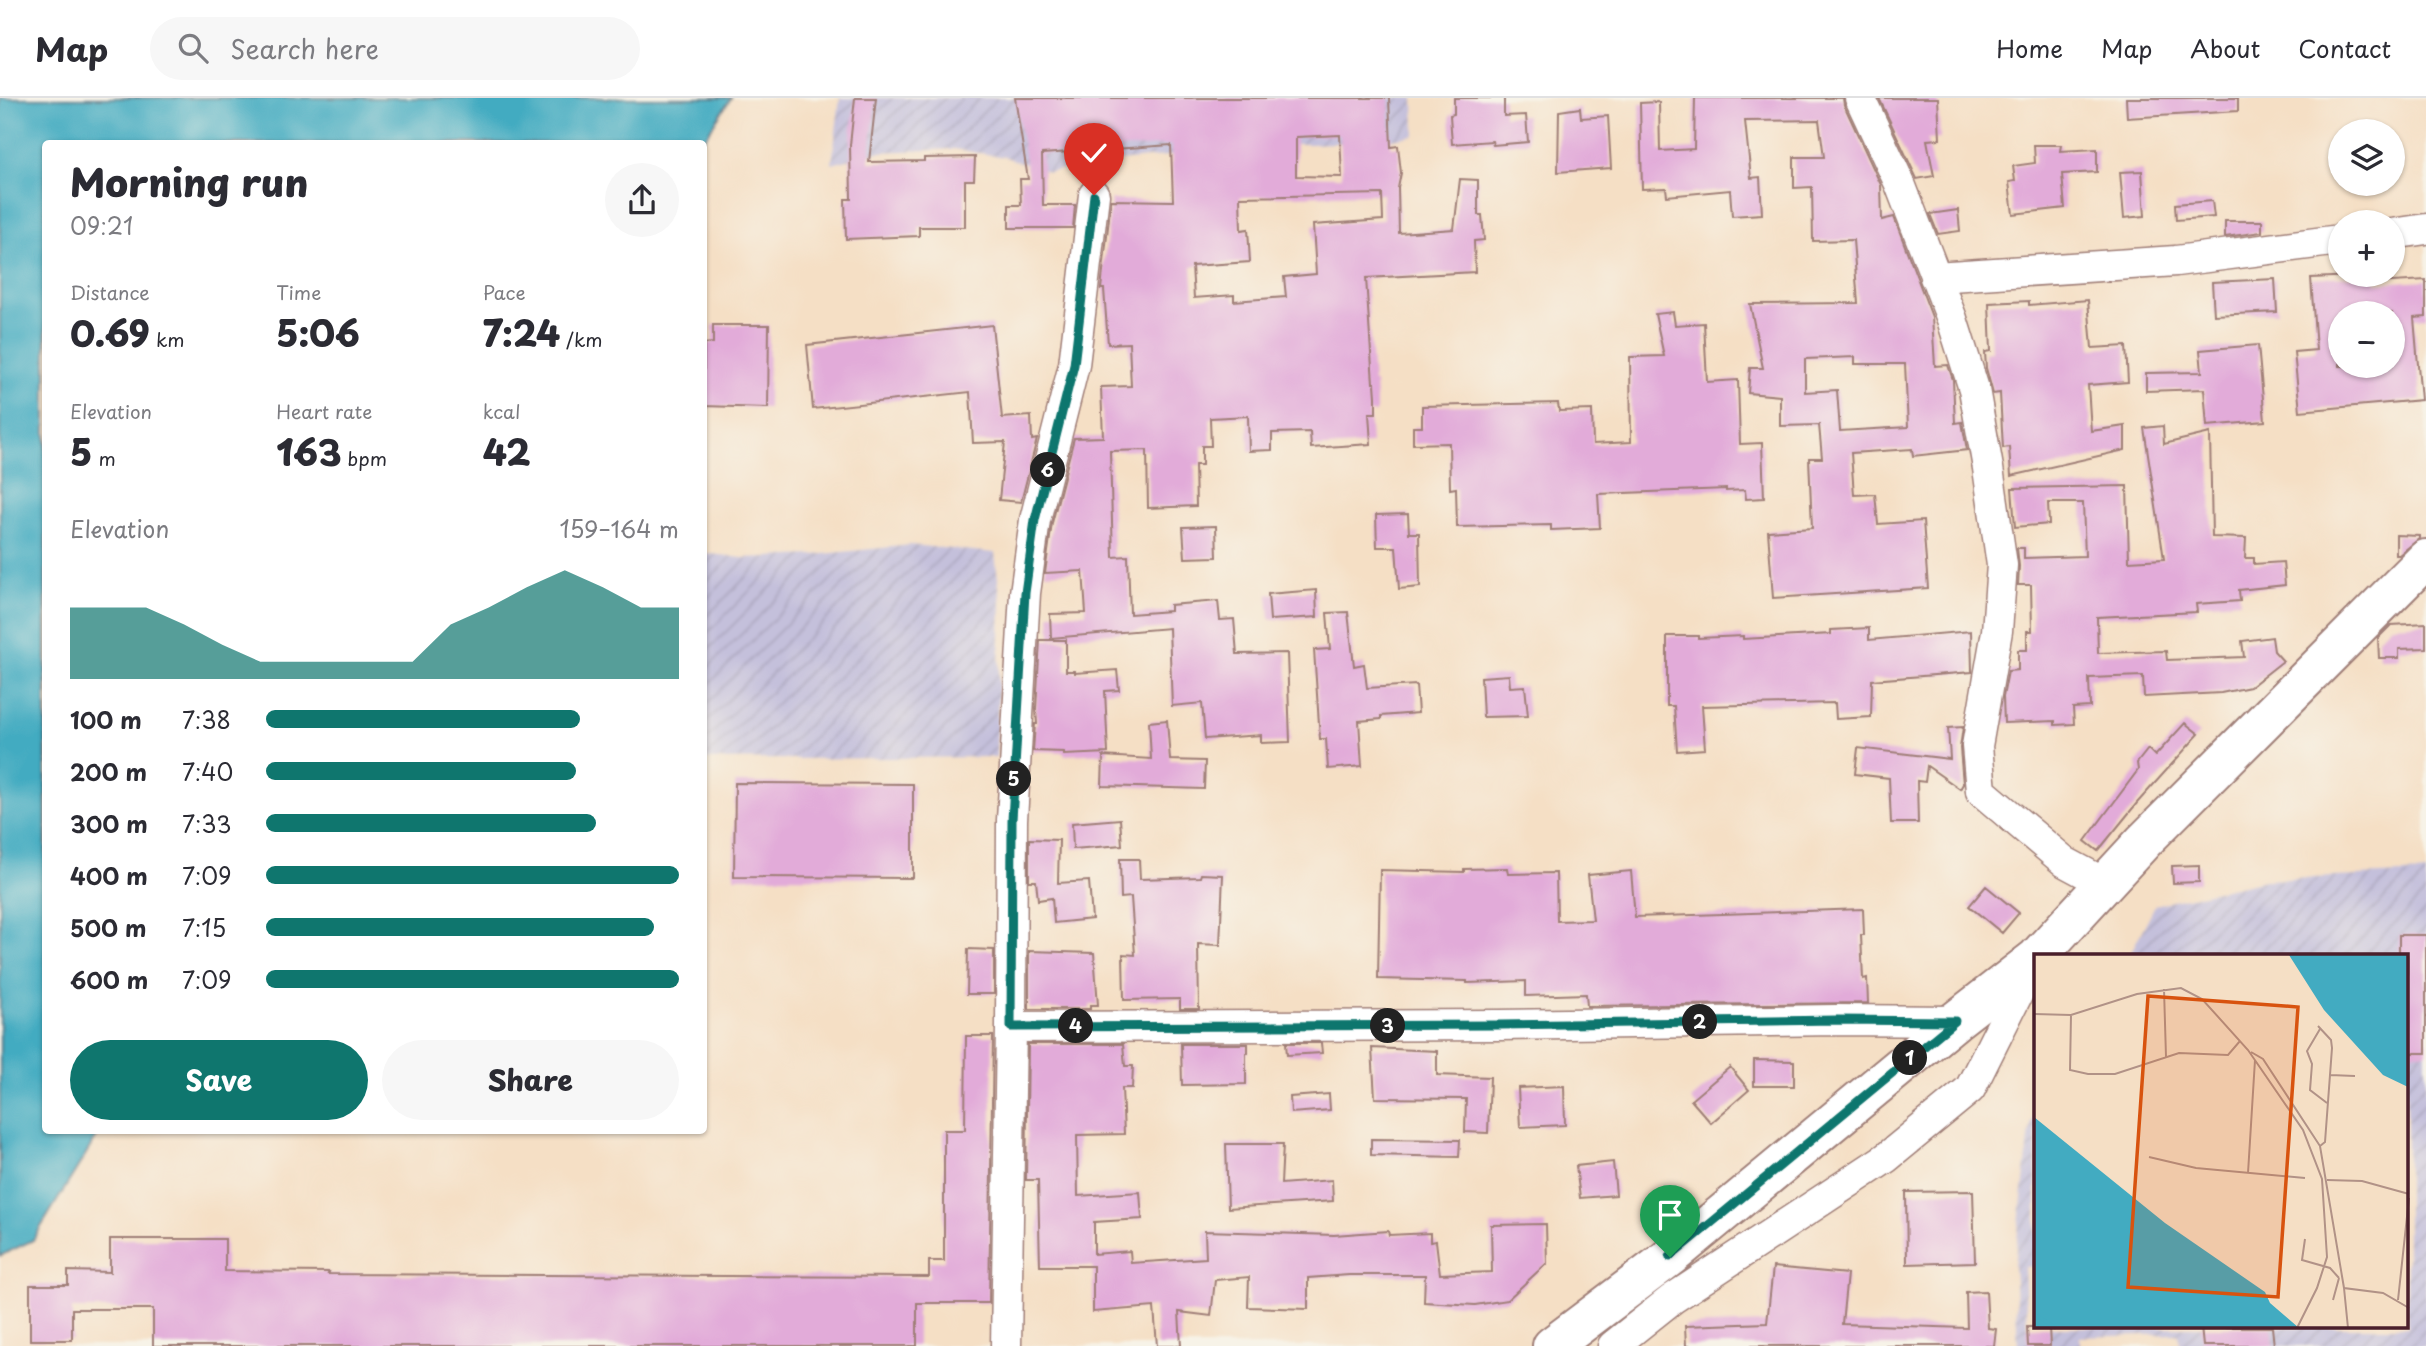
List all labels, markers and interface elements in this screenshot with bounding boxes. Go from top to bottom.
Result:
search box [150,17,640,80]
text: Map [35,23,108,73]
icon: search [174,29,212,67]
text: Search here [230,29,379,68]
text: Home [1996,30,2063,66]
text: Map [2101,30,2152,66]
text: About [2190,30,2260,66]
text: Contact [2298,30,2391,66]
map controls [2328,119,2405,378]
button: layers [2328,119,2405,196]
pin [1064,123,1124,195]
icon: check [1075,134,1113,172]
text: Morning run [70,153,308,210]
button: share [605,163,679,237]
text: 09:21 [70,208,133,243]
button: + [2328,210,2405,287]
text: Distance [70,278,150,306]
text: Time [276,278,321,306]
text: Pace [483,278,526,306]
button: − [2328,301,2405,378]
text: 0.69 [70,306,150,359]
text: 5:06 [276,306,360,359]
text: 7:24 [483,306,560,359]
text: km [150,325,185,353]
text: /km [560,325,602,353]
text: Elevation [70,397,152,425]
text: Heart rate [276,397,372,425]
text: kcal [483,397,521,425]
text: 5 [70,425,92,478]
text: 163 [276,425,341,478]
text: 42 [483,425,530,478]
text: m [92,444,116,472]
text: bpm [341,444,387,472]
pin: 6 [1030,452,1066,488]
text: 6 [1041,455,1054,483]
text: Elevation [70,511,169,546]
text: 159–164 m [559,511,679,546]
text: 100 m [70,702,142,737]
text: 7:38 [182,702,231,737]
text: 200 m [70,754,147,789]
text: 7:40 [182,754,233,789]
pin: 5 [996,762,1032,796]
text: 5 [1007,764,1020,792]
text: 300 m [70,806,148,841]
text: 7:33 [182,806,232,841]
text: 400 m [70,858,148,893]
text: 7:09 [182,858,232,893]
text: 500 m [70,910,147,945]
text: 7:15 [182,910,226,945]
inset map [2034,954,2408,1328]
text: 600 m [70,962,148,997]
text: 7:09 [182,962,232,997]
pin: 2 [1682,1004,1718,1040]
text: 2 [1693,1007,1706,1035]
pin: 4 [1058,1009,1094,1044]
pin: 3 [1370,1009,1406,1044]
text: 4 [1069,1011,1082,1039]
text: 3 [1381,1011,1394,1039]
button: Save [70,1040,368,1120]
button: Share [382,1040,679,1120]
pin: 1 [1892,1040,1927,1076]
text: 1 [1905,1043,1914,1071]
pin [1640,1185,1700,1257]
icon: arrive [1651,1196,1689,1234]

